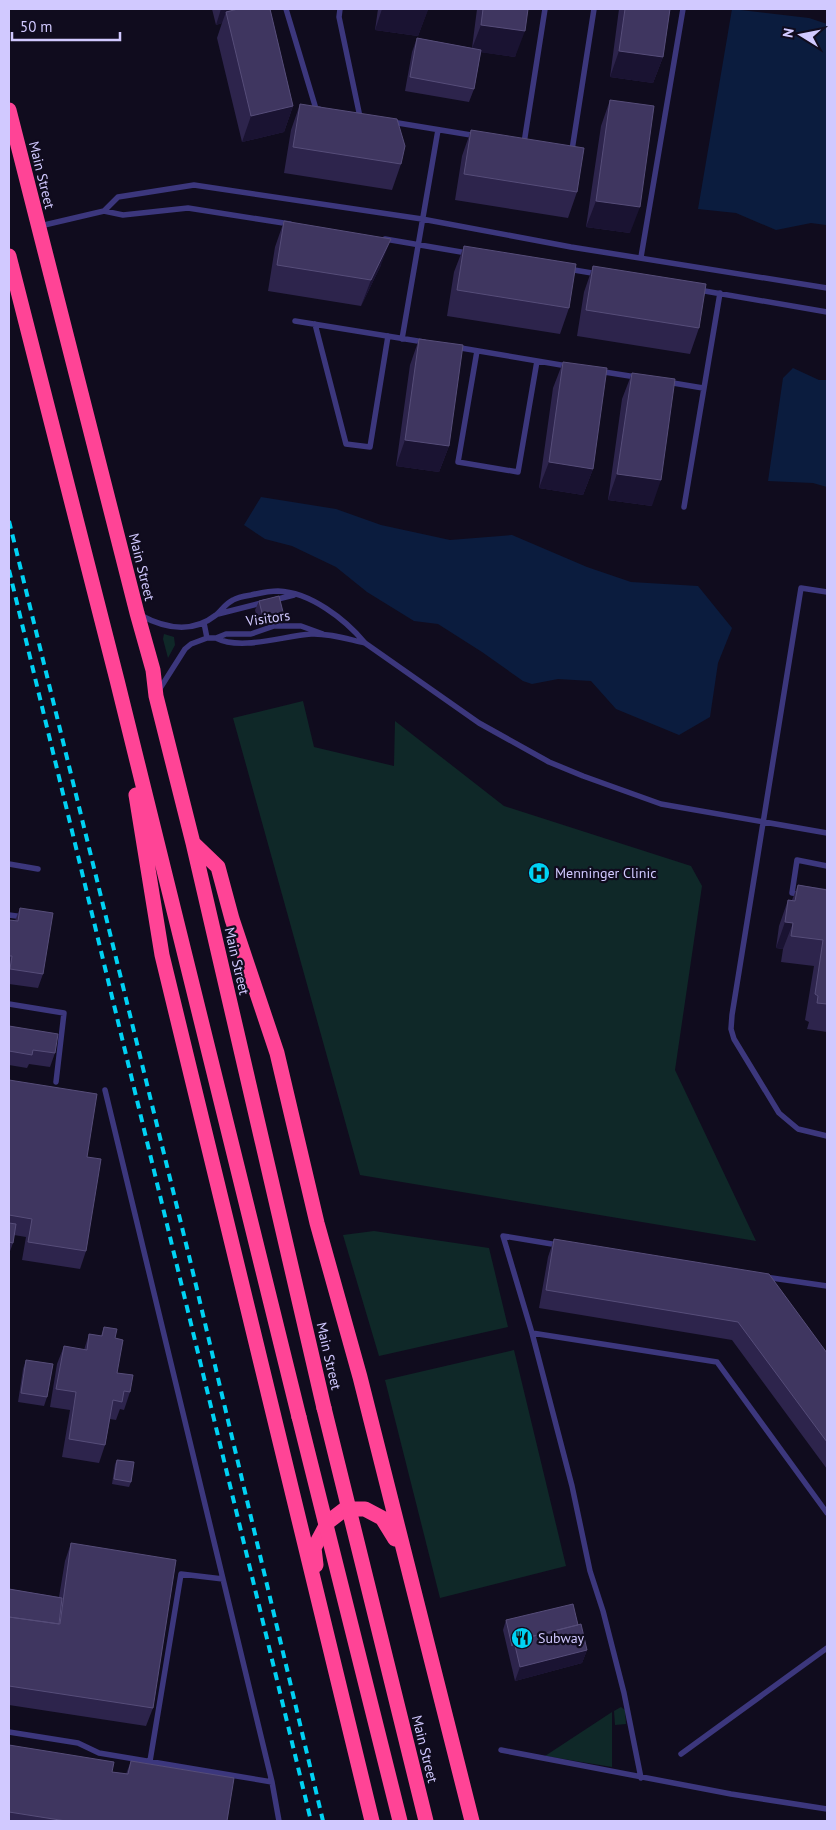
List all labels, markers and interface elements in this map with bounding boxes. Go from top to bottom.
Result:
scale bar [12,10,120,42]
north arrow [776,10,826,60]
text: 50 m [20,17,53,36]
text: N [779,27,798,39]
street label: Main Street [25,139,59,211]
street label: Main Street [125,531,159,603]
street label: Visitors [244,606,291,630]
hospital icon: Menninger Clinic [527,861,551,885]
place label: Menninger Clinic [555,864,657,882]
street label: Main Street [220,925,254,997]
street label: Main Street [312,1320,346,1392]
restaurant icon: Subway [510,1626,534,1650]
place label: Subway [538,1629,585,1647]
street label: Main Street [408,1713,442,1785]

